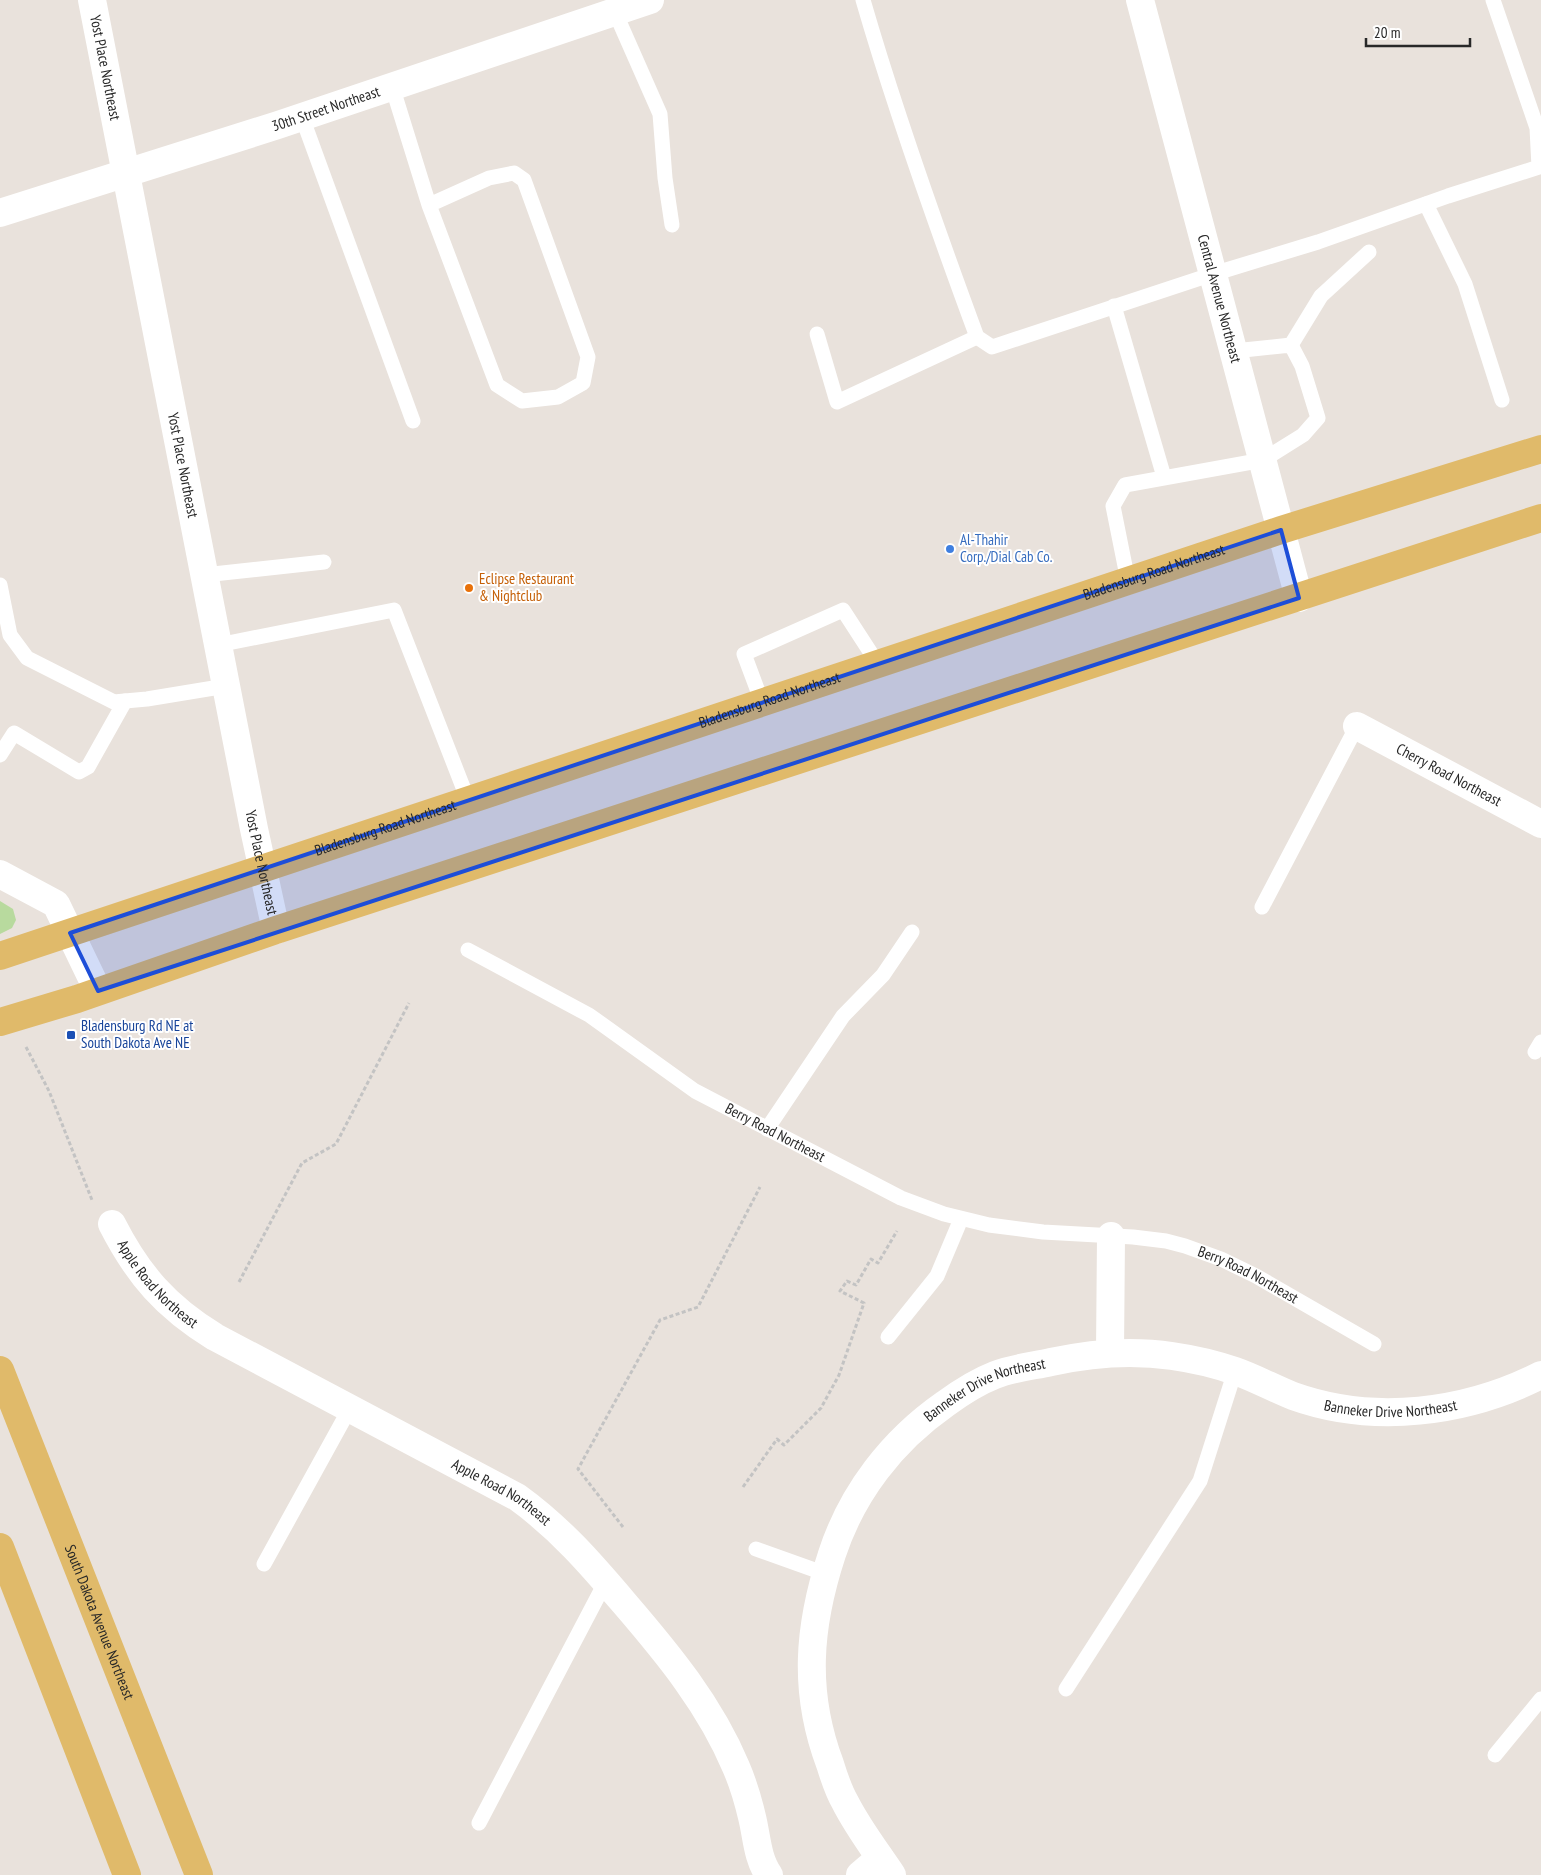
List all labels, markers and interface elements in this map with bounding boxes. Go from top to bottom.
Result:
street label: Yost Place Northeast [86,13,125,122]
scale bar [1366,15,1470,47]
text: 20 m [1374,23,1400,42]
street label: 30th Street Northeast [269,81,382,135]
street label: Central Avenue Northeast [1194,232,1246,365]
street label: Yost Place Northeast [164,411,203,519]
place label: Al-Thahir Corp./Dial Cab Co. [960,530,1053,566]
street label: Bladensburg Road Northeast [1081,539,1227,604]
marker: Al-Thahir Corp./Dial Cab Co. [944,543,956,555]
place label: Eclipse Restaurant & Nightclub [479,569,574,605]
marker: Eclipse Restaurant & Nightclub [463,582,475,594]
street label: Bladensburg Road Northeast [696,667,843,732]
street label: Cherry Road Northeast [1393,739,1505,810]
street label: Bladensburg Road Northeast [312,795,458,860]
street label: Yost Place Northeast [242,808,282,917]
place label: Bladensburg Rd NE at South Dakota Ave NE [81,1016,193,1052]
marker: Bladensburg Rd NE at South Dakota Ave NE [65,1029,77,1041]
street label: Berry Road Northeast [722,1098,828,1166]
street label: Apple Road Northeast [113,1236,202,1332]
street label: Berry Road Northeast [1195,1241,1302,1307]
street label: Banneker Drive Northeast [920,1353,1047,1426]
street label: Banneker Drive Northeast [1322,1395,1459,1421]
street label: Apple Road Northeast [449,1454,555,1529]
street label: South Dakota Avenue Northeast [61,1542,139,1702]

